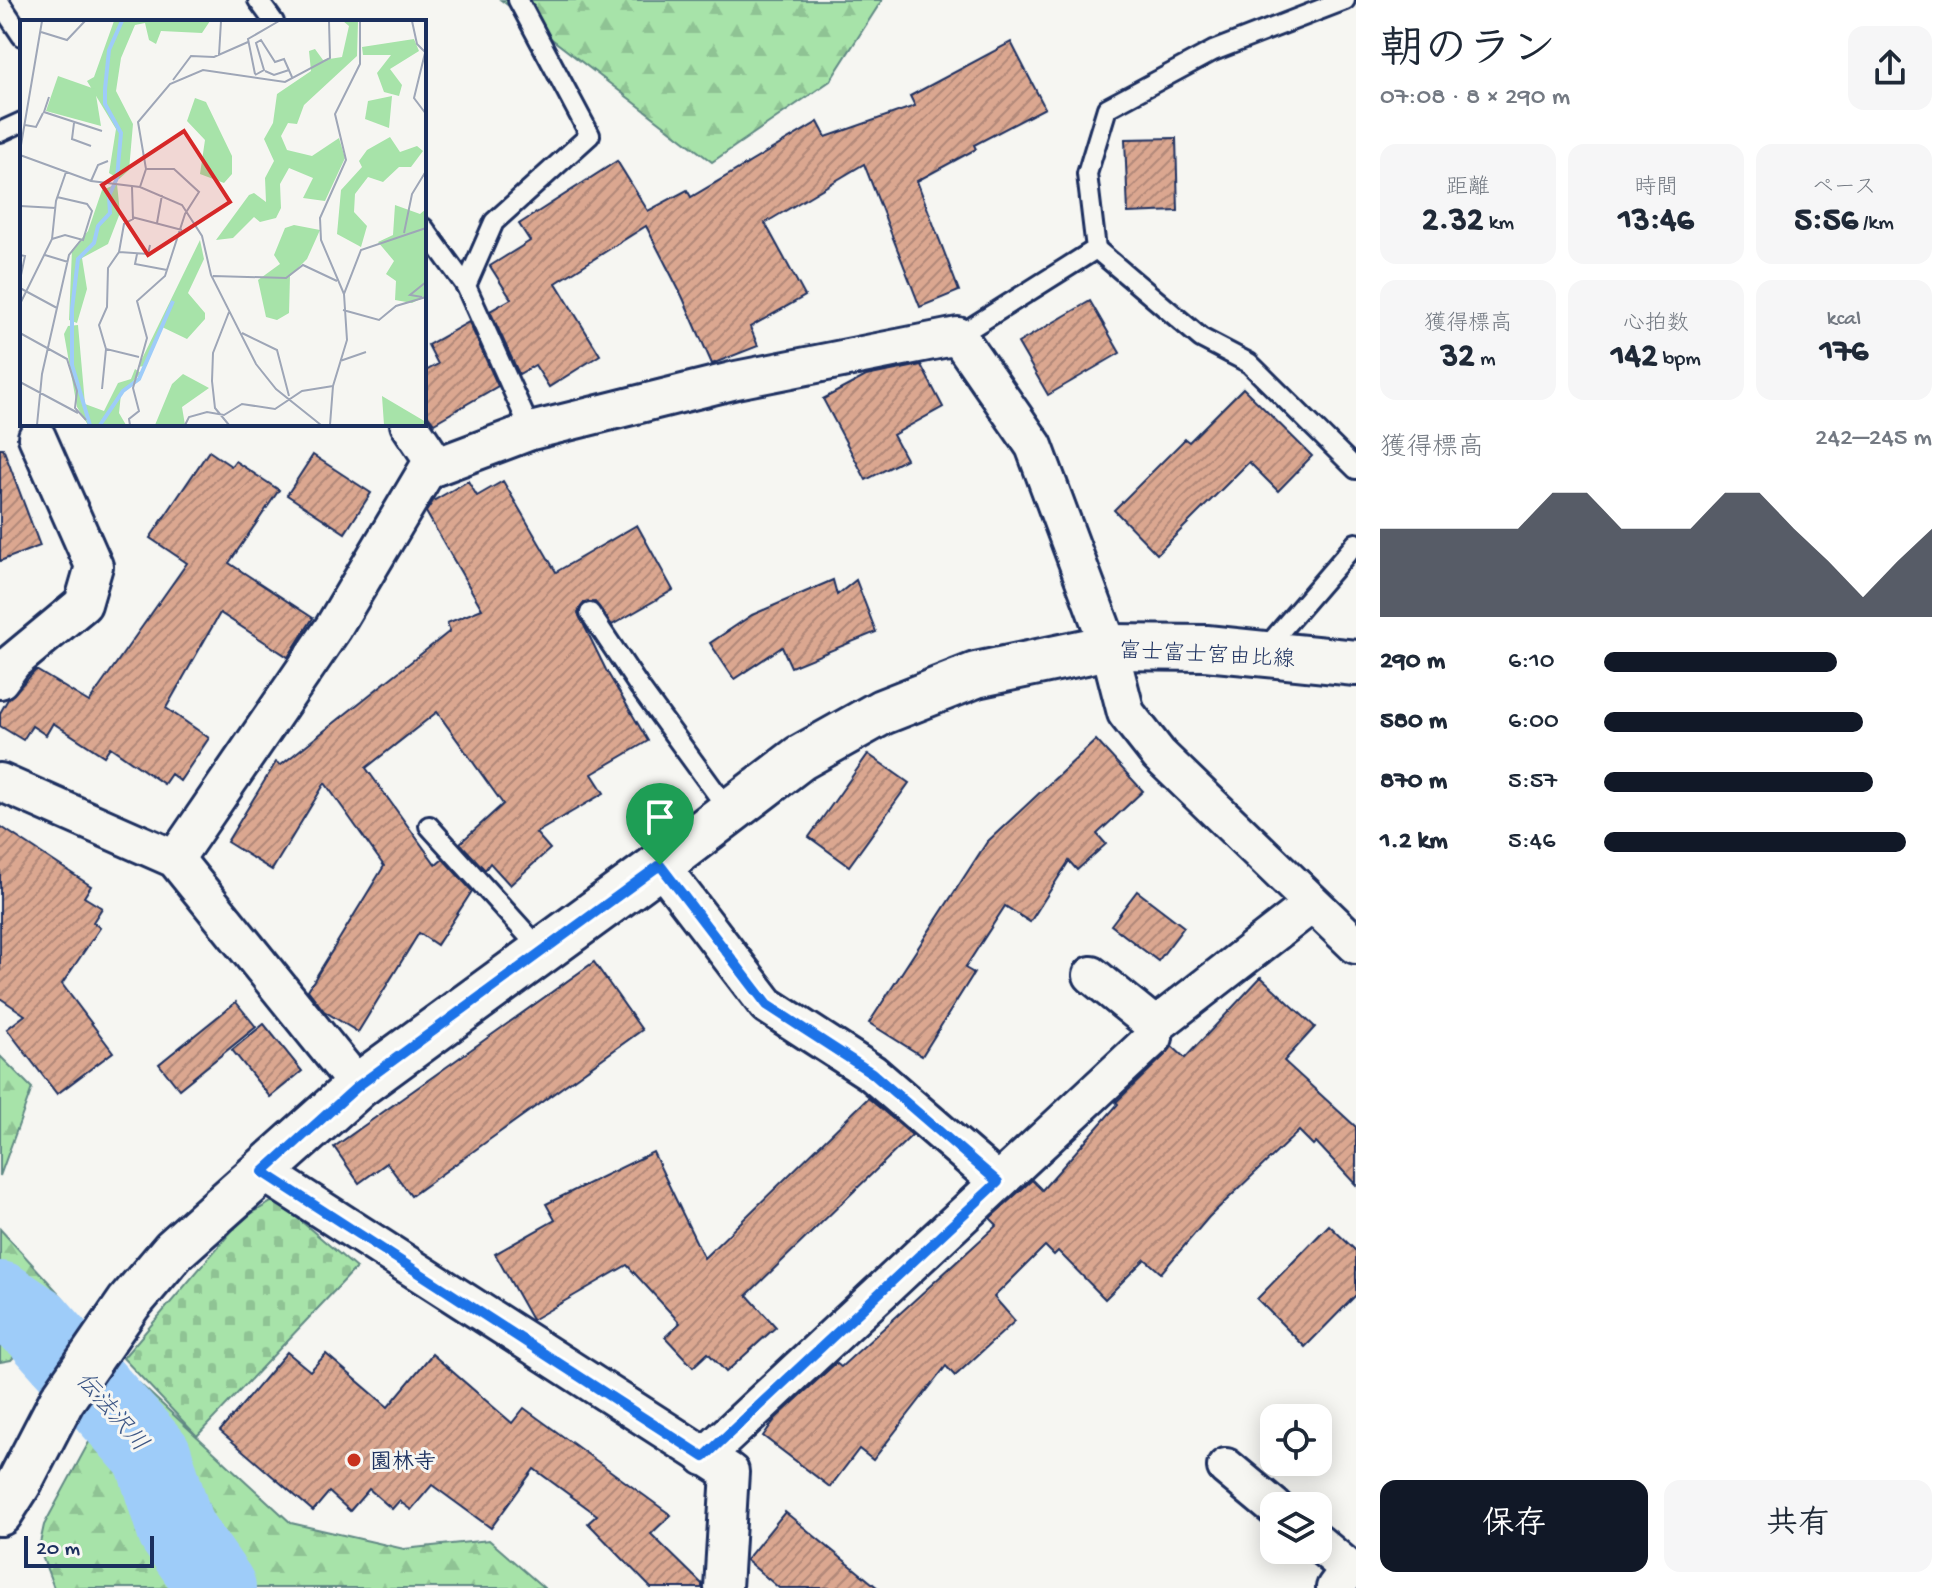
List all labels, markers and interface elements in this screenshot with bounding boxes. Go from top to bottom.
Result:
inset map [20,20,426,426]
button: share [1848,26,1932,110]
text: 朝のラン [1380,27,1556,79]
text: 07:08 · 8 × 290 m [1380,83,1570,114]
text: 距離 [1446,176,1490,202]
text: 時間 [1634,176,1678,202]
text: ペース [1812,176,1876,202]
text: 2.32 [1422,202,1484,242]
text: 13:46 [1618,202,1694,242]
text: 5:56 [1794,202,1858,242]
text: km [1484,211,1514,237]
text: /km [1858,211,1894,237]
text: kcal [1827,307,1861,333]
text: 獲得標高 [1424,312,1512,338]
text: 心拍数 [1623,312,1689,338]
text: 176 [1820,333,1868,373]
text: 32 [1440,338,1475,378]
text: 142 [1611,338,1658,378]
text: m [1475,347,1496,373]
text: bpm [1658,347,1701,373]
text: 242–245 m [1815,424,1932,455]
text: 獲得標高 [1380,434,1484,465]
street label: 富士富士宮由比線 [1118,638,1295,675]
text: 290 m [1380,647,1445,678]
text: 6:10 [1508,647,1555,678]
text: 580 m [1380,707,1447,738]
text: 6:00 [1508,707,1559,738]
text: 870 m [1380,767,1447,798]
text: 5:57 [1508,767,1557,798]
pin [626,783,694,865]
icon: arrive [638,795,682,839]
text: 1.2 km [1380,827,1448,858]
text: 5:46 [1508,827,1555,858]
water label: 伝法沢川 [68,1368,153,1459]
map controls [1260,1404,1332,1564]
button: locate [1260,1404,1332,1476]
place label: 園林寺 [370,1449,436,1477]
marker: 園林寺 [345,1451,363,1469]
button: 保存 [1380,1480,1648,1572]
button: 共有 [1664,1480,1932,1572]
button: layers [1260,1492,1332,1564]
scale bar [24,1532,154,1568]
text: 20 m [36,1537,80,1563]

